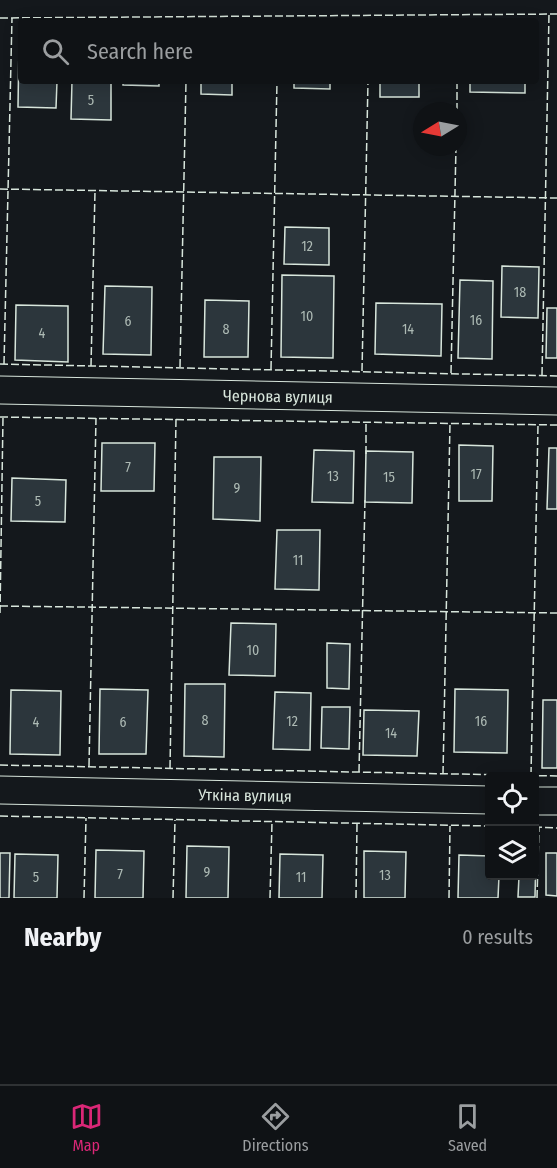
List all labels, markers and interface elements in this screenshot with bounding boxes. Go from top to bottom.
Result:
search box [18,18,539,84]
icon: search [39,35,72,68]
text: Search here [87,38,193,65]
house number: 5 [88,92,94,109]
north arrow [413,102,467,156]
house number: 12 [301,238,313,255]
house number: 18 [514,284,526,301]
house number: 10 [301,308,313,325]
house number: 16 [470,312,482,329]
house number: 6 [125,313,132,330]
house number: 8 [223,321,230,338]
house number: 14 [402,321,414,338]
house number: 4 [39,325,46,342]
street label: Чернова вулиця [223,386,333,407]
house number: 7 [125,459,131,476]
house number: 17 [470,466,482,483]
house number: 13 [327,468,339,485]
house number: 15 [383,469,395,486]
house number: 9 [234,480,241,497]
house number: 5 [35,493,41,510]
house number: 11 [293,552,303,569]
house number: 10 [247,642,259,659]
house number: 8 [202,712,209,729]
house number: 12 [286,713,298,730]
house number: 16 [475,713,487,730]
house number: 4 [33,714,40,731]
house number: 6 [120,714,127,731]
house number: 14 [385,725,397,742]
map controls [485,772,539,880]
button: locate [485,772,539,826]
street label: Уткіна вулиця [197,785,292,806]
button: layers [485,826,539,880]
house number: 9 [204,864,211,881]
house number: 7 [117,866,123,883]
house number: 13 [379,867,391,884]
house number: 5 [33,869,39,886]
house number: 11 [296,869,306,886]
text: Nearby [24,922,101,953]
text: 0 results [462,925,533,949]
tab: Map [70,1100,103,1155]
tab: Directions [242,1100,309,1155]
tab: Saved [448,1100,487,1155]

